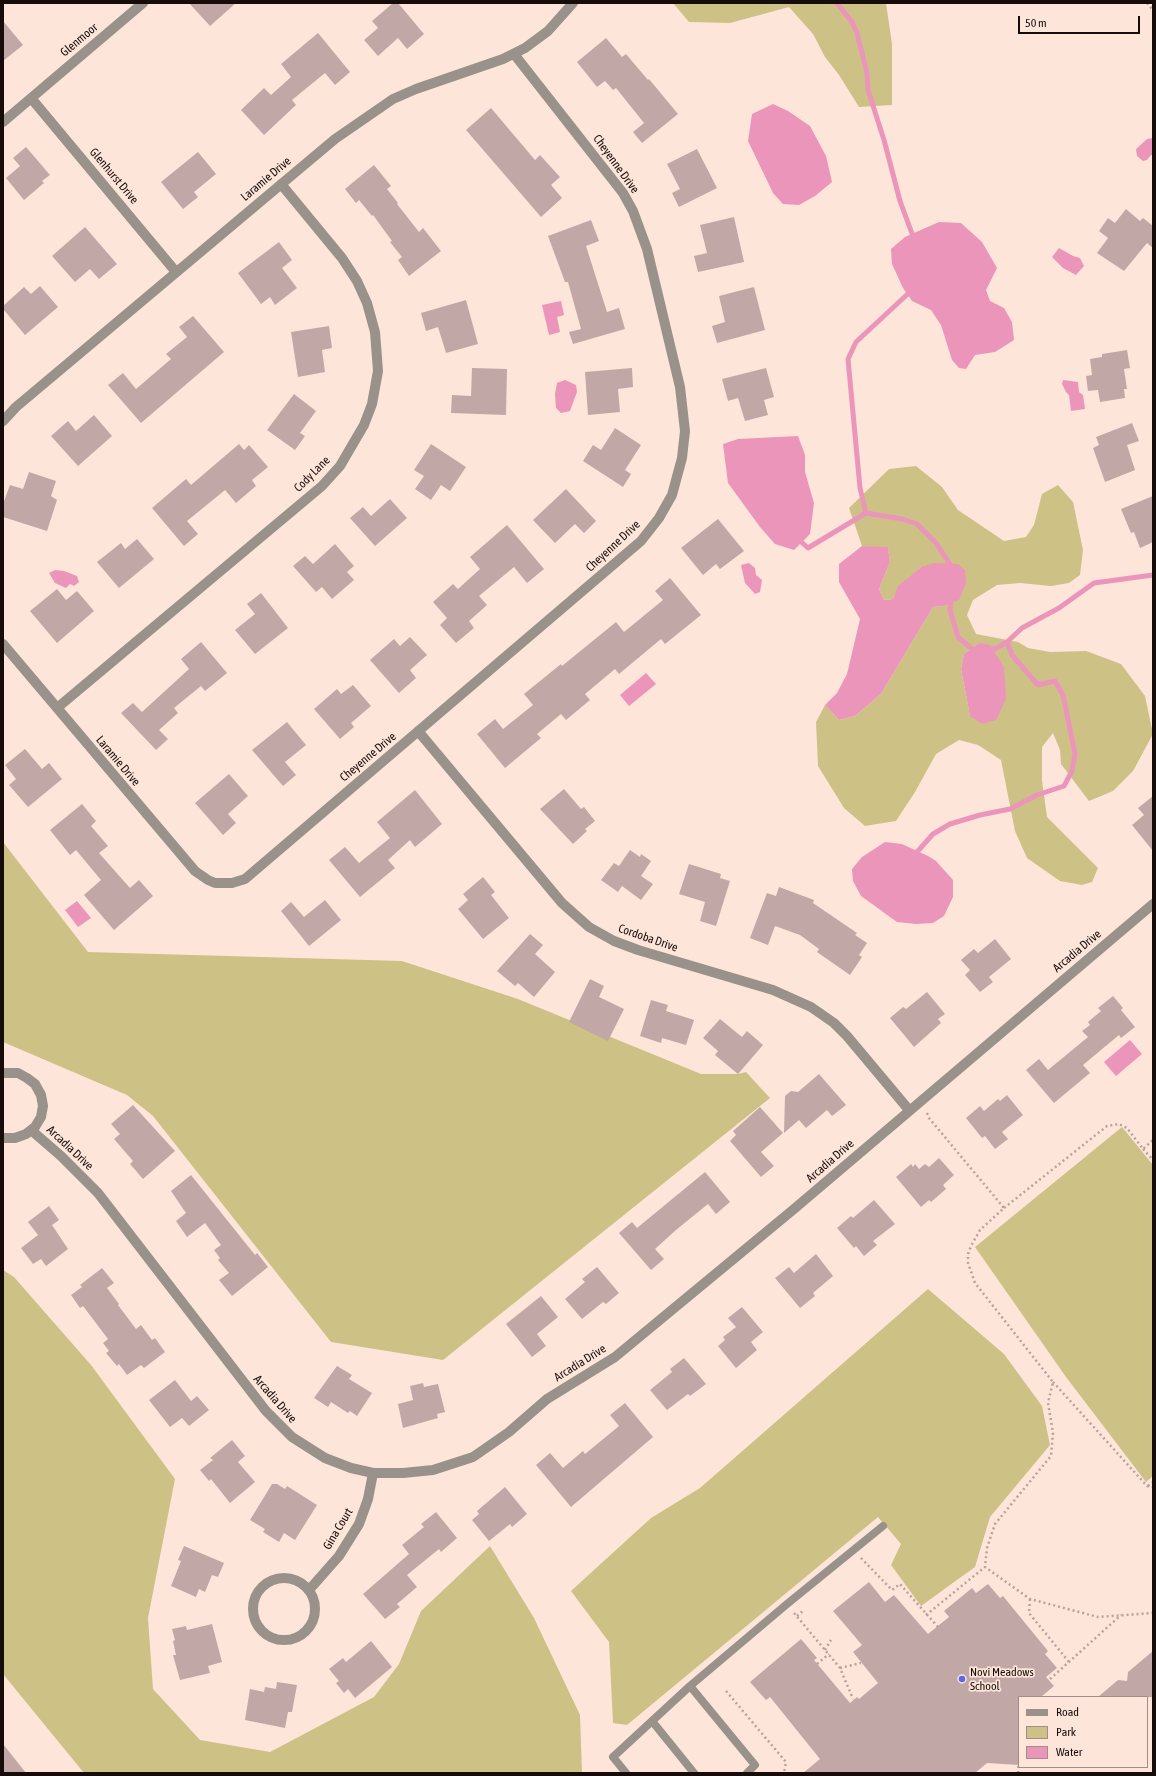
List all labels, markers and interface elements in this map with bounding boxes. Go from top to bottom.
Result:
scale bar [1020,8,1142,34]
text: 50 m [1025,16,1047,30]
street label: Glenmoor [57,20,101,60]
street label: Cheyenne Drive [590,132,642,196]
street label: Glenhurst Drive [86,145,142,207]
street label: Laramie Drive [238,154,294,204]
street label: Cody Lane [291,453,333,495]
street label: Cheyenne Drive [583,517,643,575]
street label: Cheyenne Drive [337,729,399,785]
street label: Laramie Drive [93,733,143,789]
street label: Cordoba Drive [616,921,680,955]
street label: Arcadia Drive [1050,927,1104,975]
street label: Arcadia Drive [44,1123,96,1173]
street label: Arcadia Drive [803,1136,857,1186]
street label: Arcadia Drive [551,1341,609,1385]
street label: Arcadia Drive [250,1372,300,1426]
street label: Gina Court [320,1506,356,1552]
place label: Novi Meadows School [970,1665,1034,1693]
marker: Novi Meadows School [957,1674,967,1684]
legend [1018,1696,1148,1768]
text: Road [1056,1705,1079,1719]
text: Park [1056,1725,1076,1739]
text: Water [1056,1745,1082,1759]

